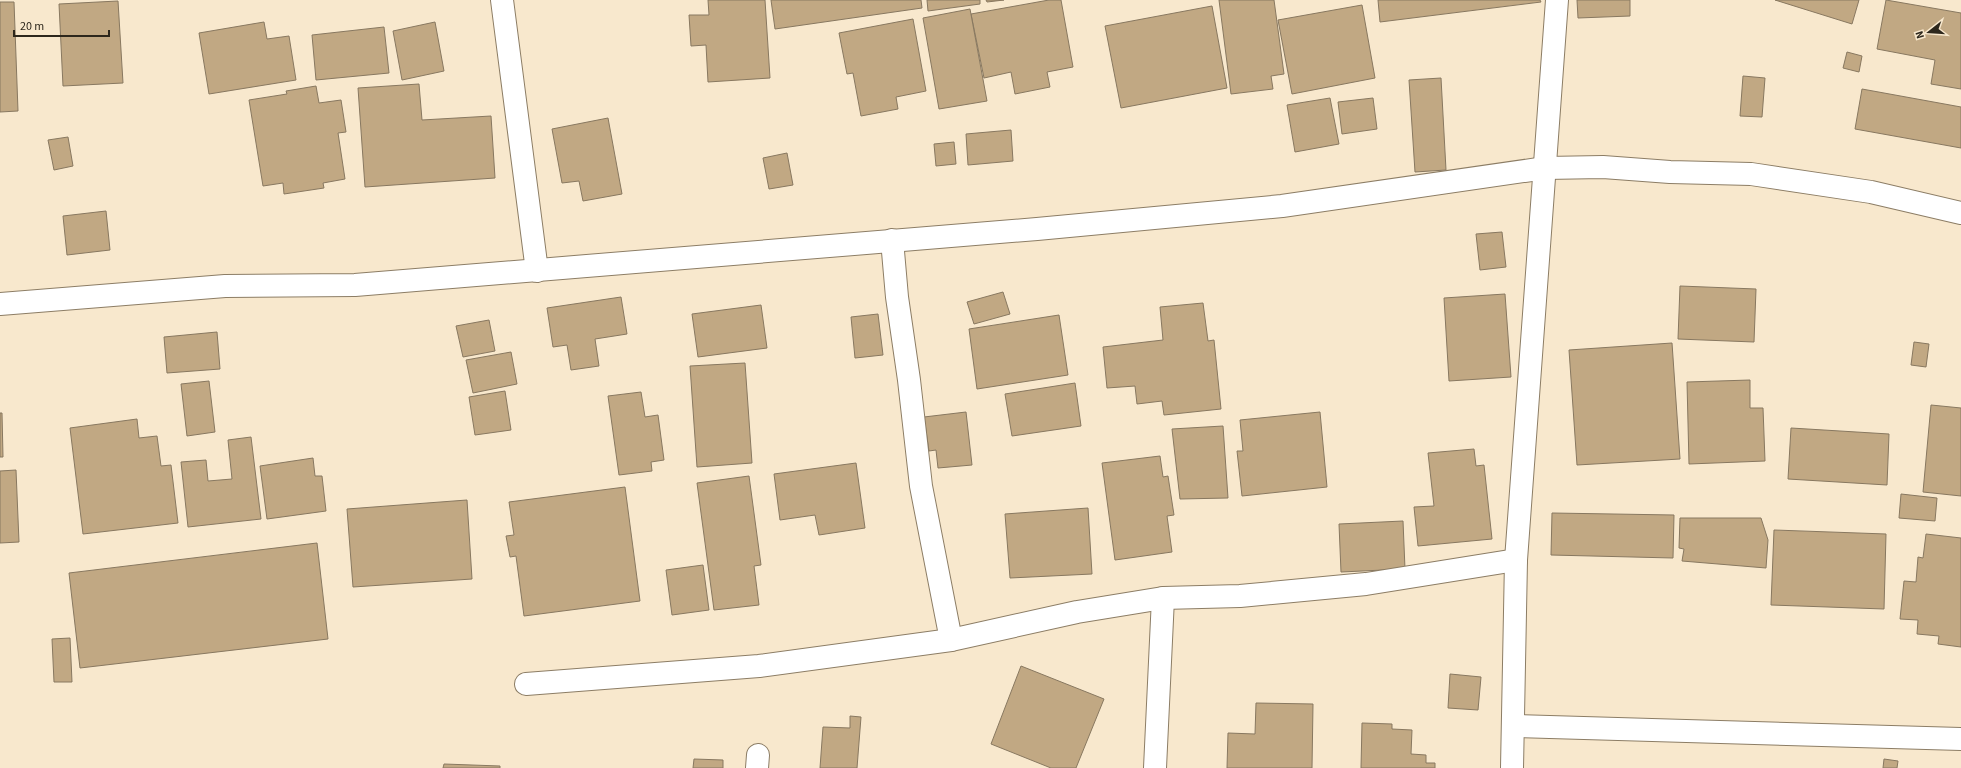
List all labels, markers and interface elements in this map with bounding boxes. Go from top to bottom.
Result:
scale bar [14,12,109,38]
north arrow [1909,12,1949,52]
text: 20 m [20,18,44,35]
text: N [1912,29,1928,40]

